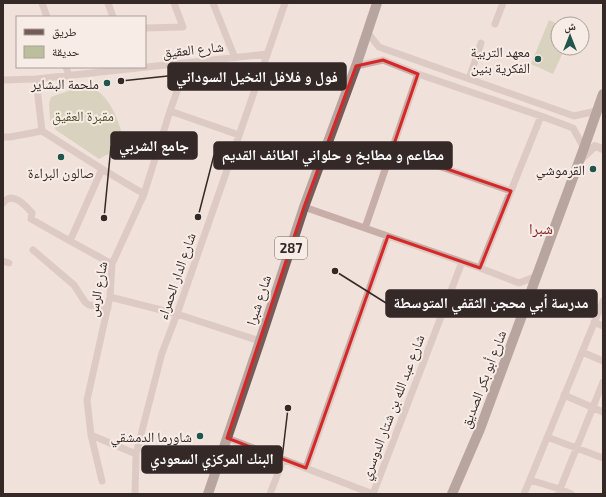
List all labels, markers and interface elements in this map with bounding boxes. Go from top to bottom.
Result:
legend [16,16,146,68]
north arrow [550,16,590,56]
text: ش [564,19,576,34]
text: طريق [52,24,77,39]
street label: شارع العقيق [162,37,225,63]
place label: معهد التربية الفكرية بنين [471,43,530,77]
text: حديقة [52,44,80,59]
marker: معهد التربية الفكرية بنين [533,54,543,64]
callout: فول و فلافل النخيل السوداني [168,63,346,90]
text: فول و فلافل النخيل السوداني [176,67,338,89]
place label: ملحمة البشاير [30,75,99,93]
marker: ملحمة البشاير [102,78,112,88]
park label: مقبرة العقيق [52,107,114,126]
callout: جامع الشربي [111,132,197,159]
text: جامع الشربي [119,136,189,158]
callout: مطاعم و مطابخ و حلواني الطائف القديم [214,142,452,169]
text: مطاعم و مطابخ و حلواني الطائف القديم [222,145,444,167]
marker: صالون البراءة [56,152,66,162]
place label: القرموشي [536,161,585,181]
place label: صالون البراءة [28,164,94,182]
marker: القرموشي [588,164,598,174]
district label: شبرا [529,219,553,238]
street label: شارع الدار الحمراء [153,230,201,322]
road number: 287 [275,237,307,259]
street label: شارع الرس [84,260,112,318]
street label: شارع شبرا [242,273,276,328]
callout: مدرسة أبي محجن الثقفي المتوسطة [386,290,597,317]
text: مدرسة أبي محجن الثقفي المتوسطة [393,293,589,315]
street label: شارع أبو بكر الصديق [457,328,511,431]
street label: شارع عبد الله بن شتار الدوسري [356,332,431,483]
place label: شاورما الدمشقي [111,428,192,448]
marker: شاورما الدمشقي [195,431,205,441]
callout: البنك المركزي السعودي [142,446,282,473]
text: البنك المركزي السعودي [150,449,274,471]

